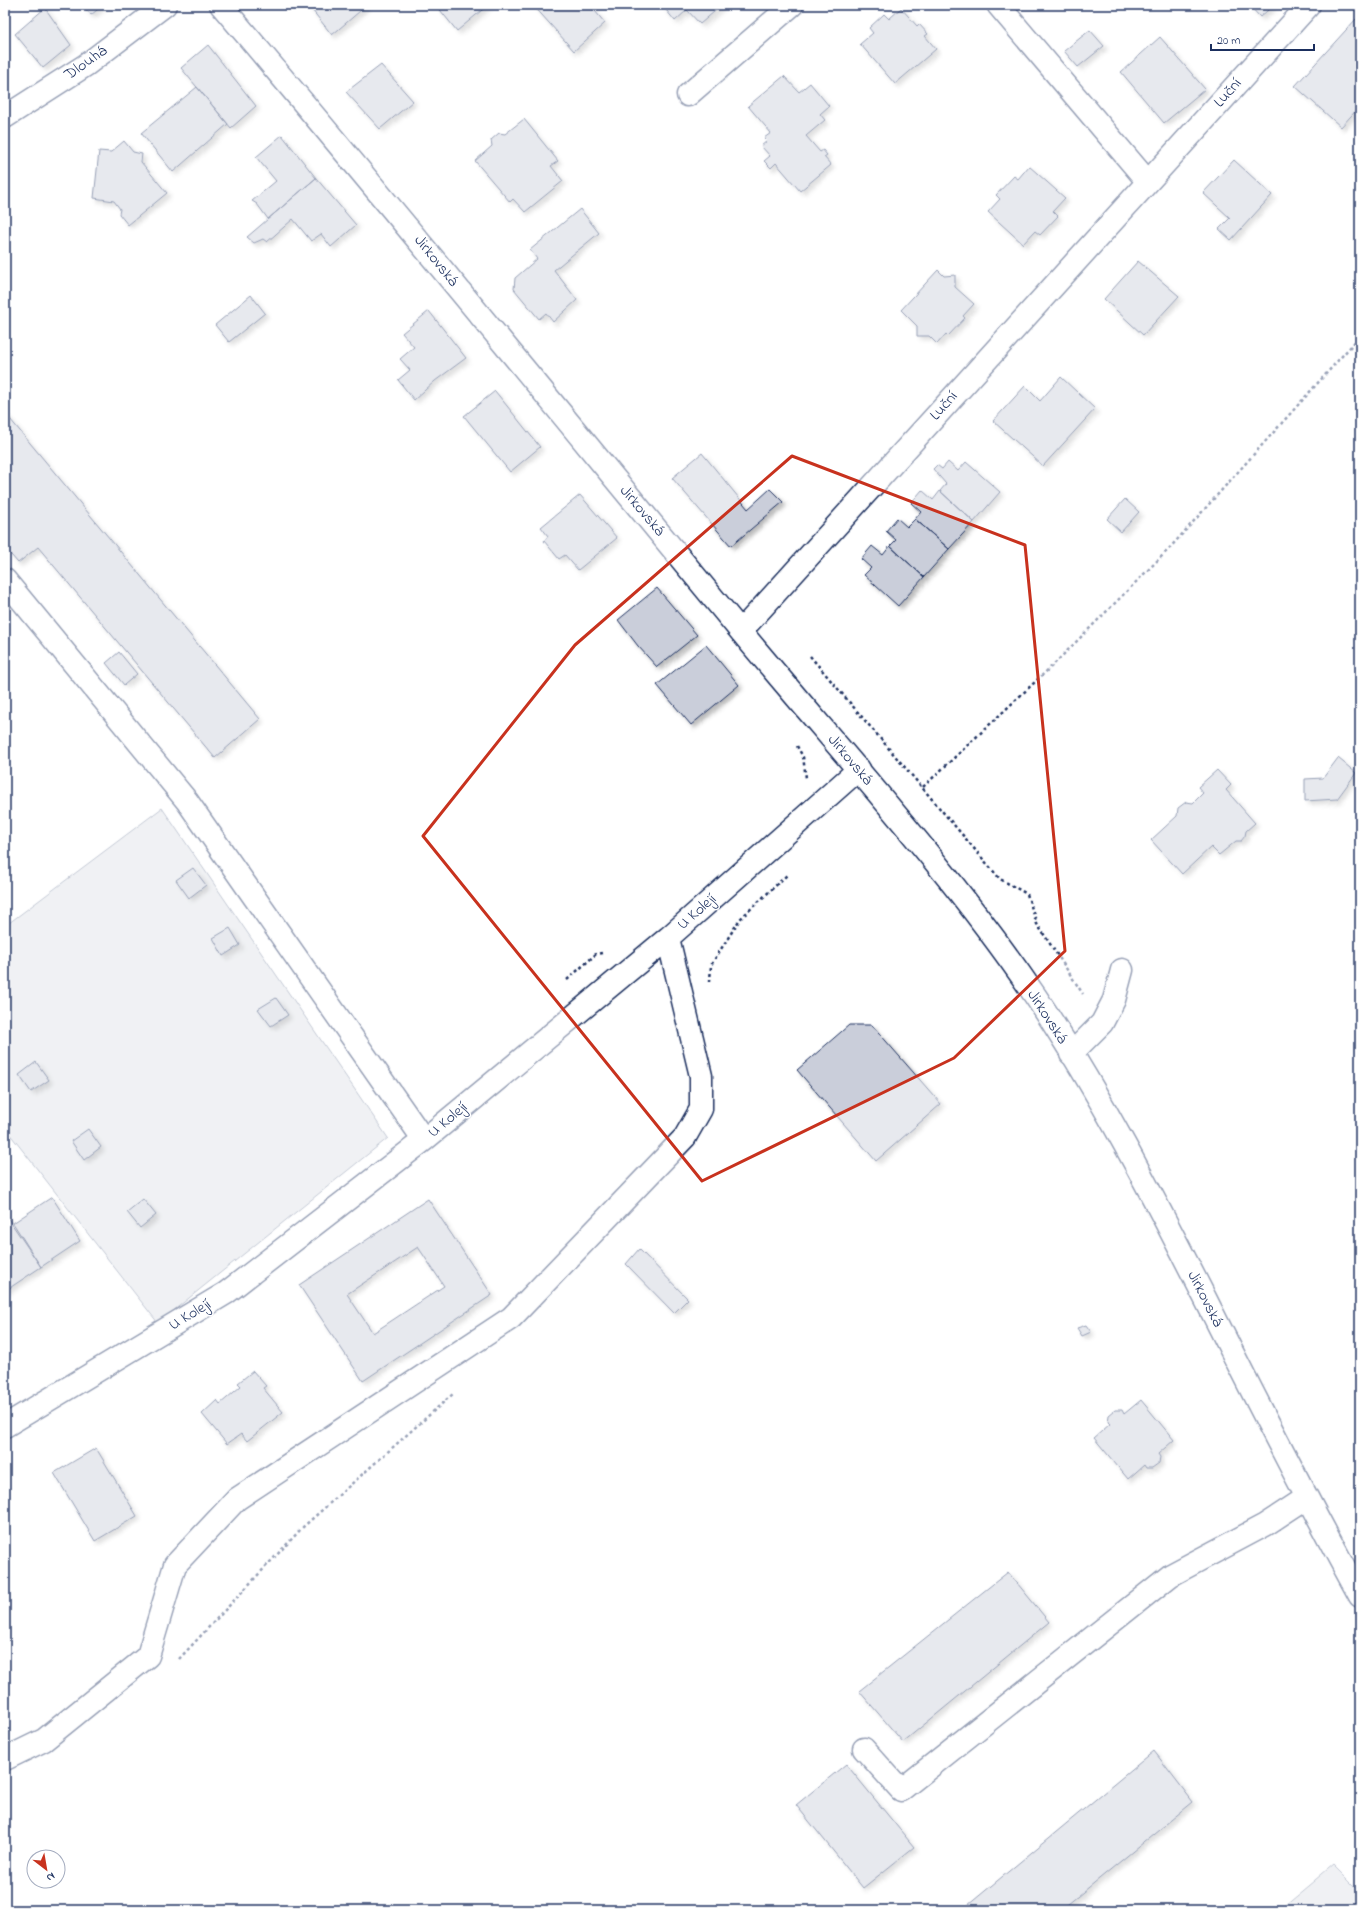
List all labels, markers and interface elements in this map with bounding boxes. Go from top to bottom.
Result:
scale bar [1211,26,1314,52]
text: 20 m [1217,32,1240,50]
street label: Dlouhá [59,40,112,87]
street label: Luční [1208,73,1248,113]
street label: Jirkovská [408,230,464,292]
street label: Luční [924,386,964,426]
street label: Jirkovská [613,480,671,542]
street label: Jirkovská [821,729,879,791]
street label: U Kolejí [672,888,722,936]
street label: Jirkovská [1020,985,1074,1049]
street label: U Kolejí [423,1096,473,1144]
street label: Jirkovská [1181,1267,1229,1331]
street label: U Kolejí [164,1293,216,1337]
north arrow [26,1849,66,1889]
text: N [43,1868,58,1885]

